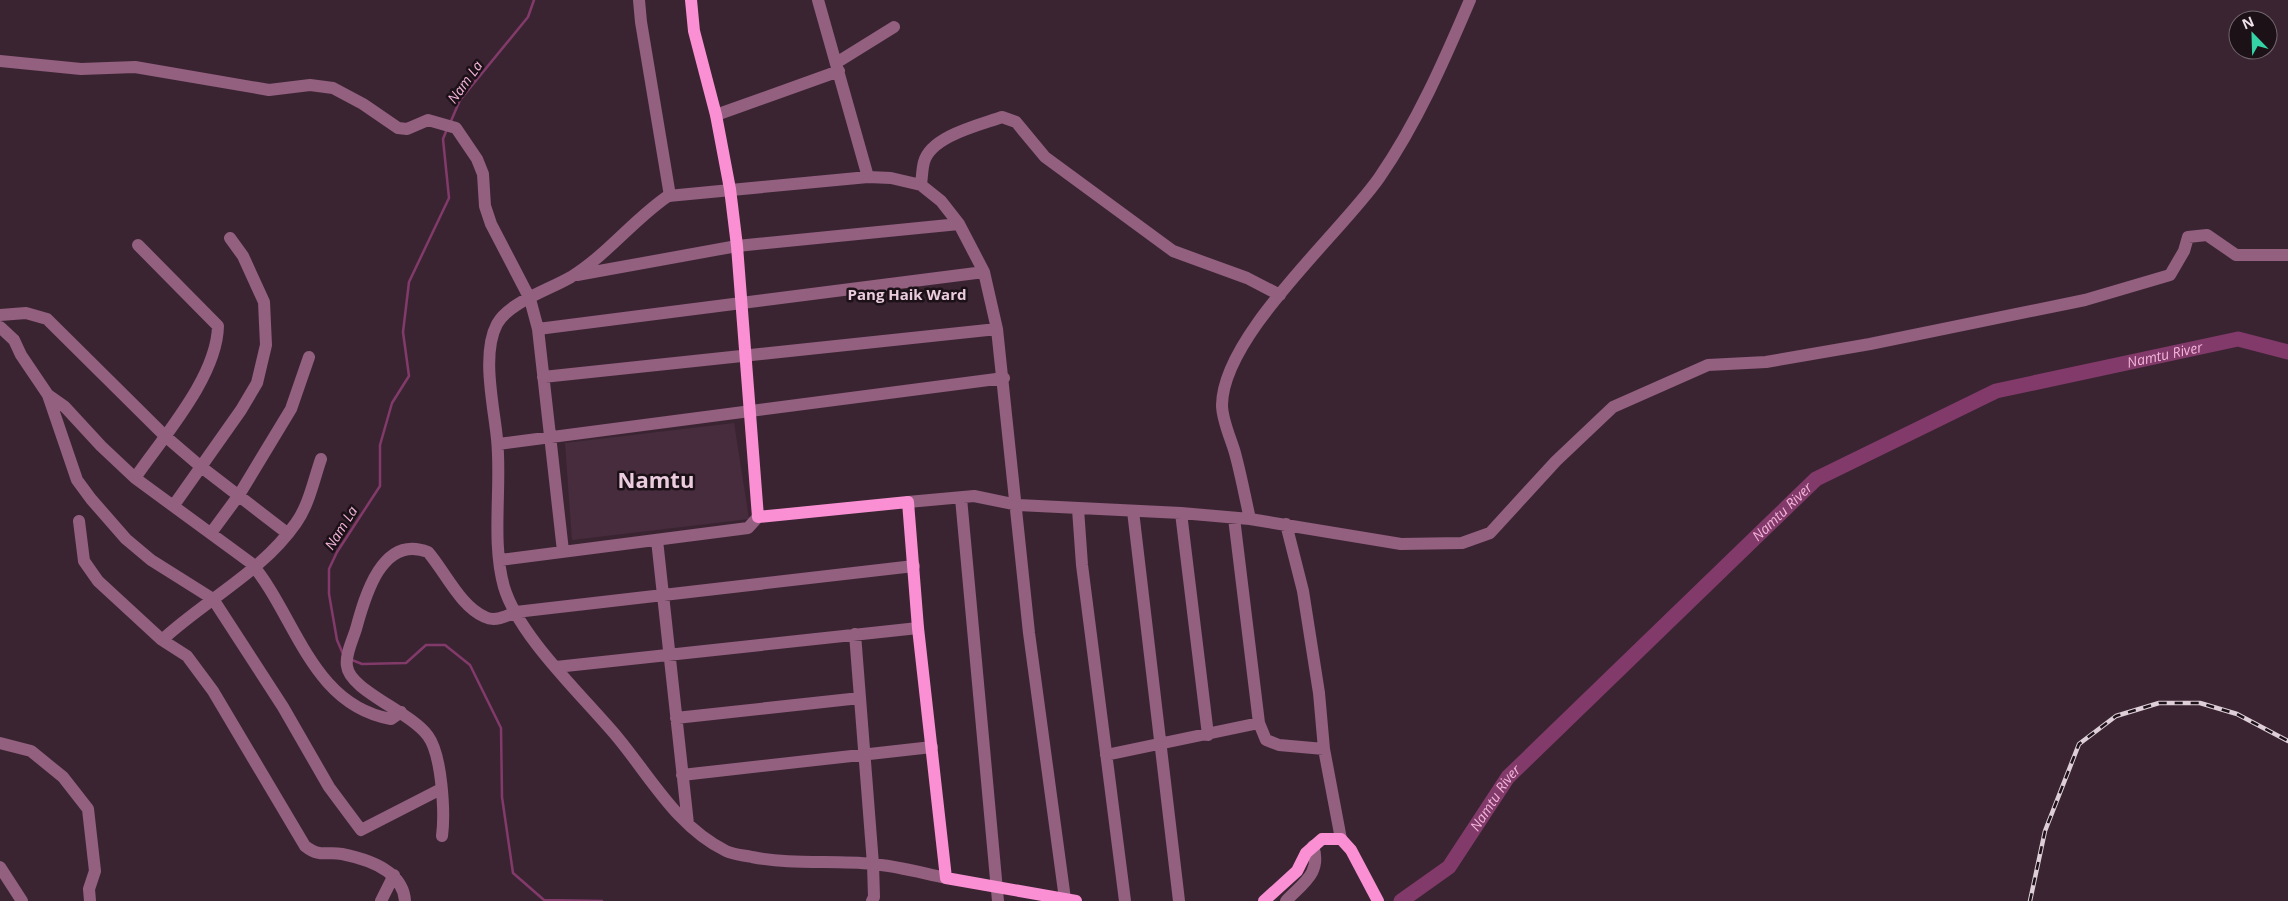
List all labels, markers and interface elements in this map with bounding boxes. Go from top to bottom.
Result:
north arrow [2228,10,2278,60]
text: N [2239,12,2257,34]
water label: Nam La [443,57,487,107]
district label: Pang Haik Ward [848,284,966,304]
water label: Namtu River [2125,337,2205,372]
district label: Namtu [618,464,694,494]
water label: Namtu River [1748,477,1816,545]
water label: Nam La [320,502,361,553]
water label: Namtu River [1465,760,1525,835]

